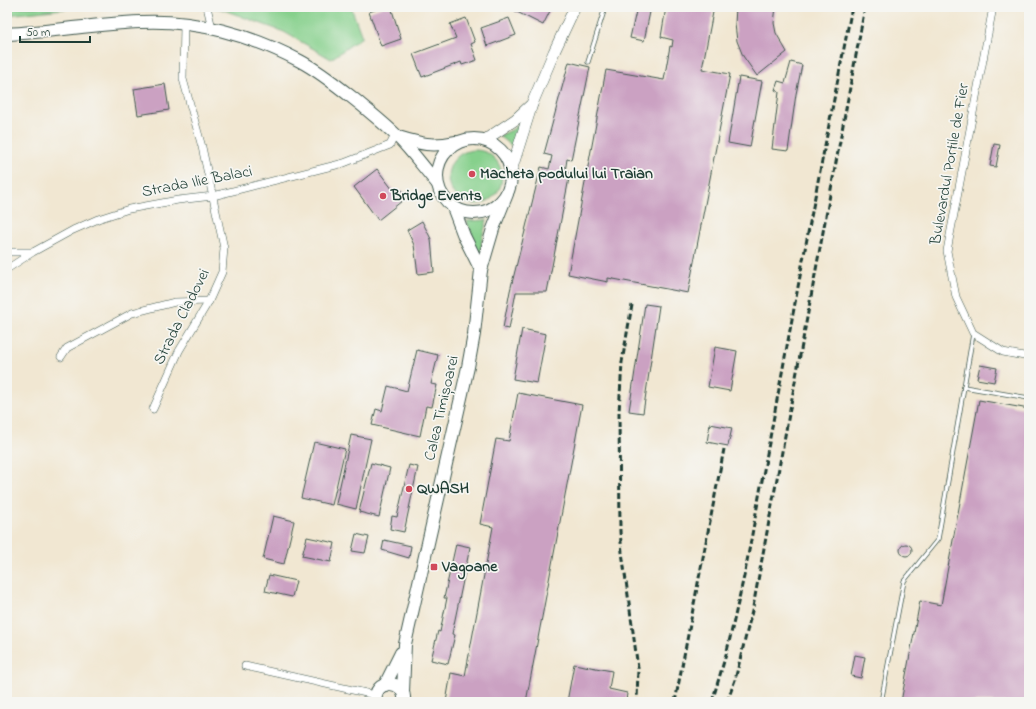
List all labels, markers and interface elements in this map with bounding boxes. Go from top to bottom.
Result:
scale bar [20,18,90,44]
text: 50 m [26,24,50,42]
street label: Bulevardul Porțile de Fier [924,81,976,248]
street label: Strada Ilie Balaci [140,160,254,204]
place label: Macheta podului lui Traian [480,162,653,186]
marker: Macheta podului lui Traian [467,169,477,179]
place label: Bridge Events [390,184,482,209]
marker: Bridge Events [378,191,388,201]
street label: Strada Cladovei [147,265,217,369]
street label: Calea Timișoarei [418,353,466,463]
place label: QWASH [417,477,469,501]
marker: QWASH [404,484,414,494]
place label: Vagoane [441,555,498,580]
marker: Vagoane [429,562,439,572]

